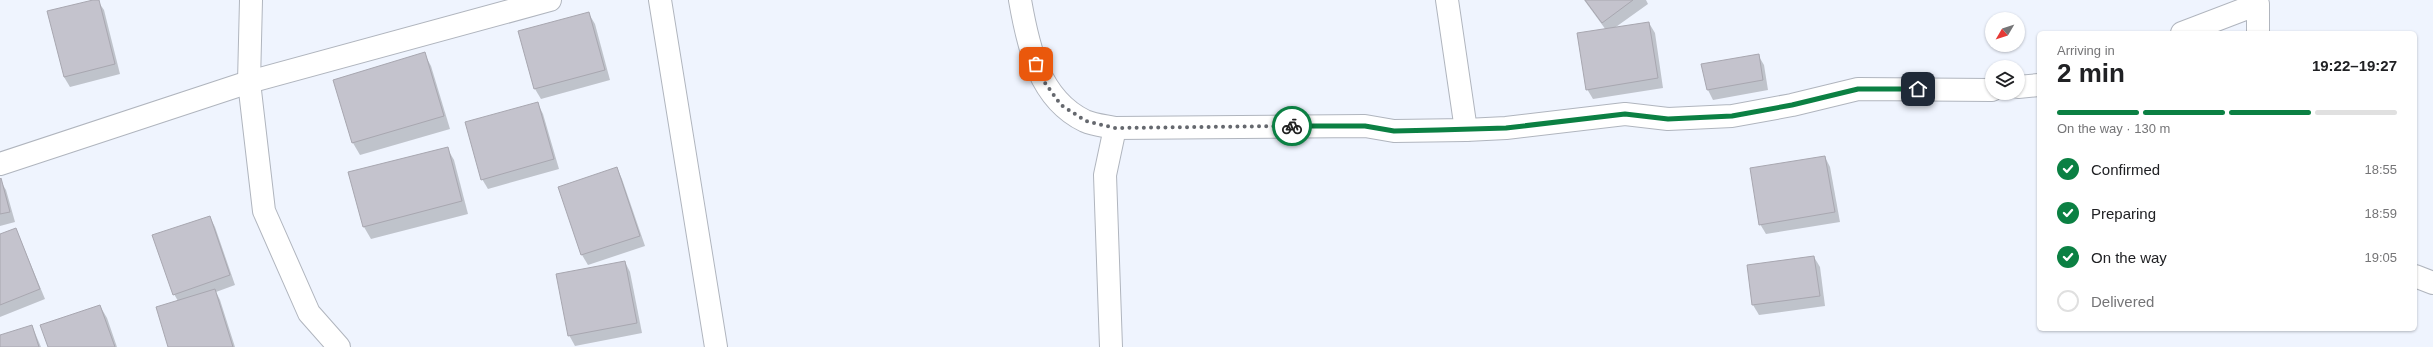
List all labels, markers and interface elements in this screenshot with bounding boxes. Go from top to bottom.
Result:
north arrow [1985,12,2025,52]
map controls [1985,12,2025,100]
text: Arriving in [2057,43,2115,58]
pin [1019,47,1053,81]
icon: bag [1025,53,1047,75]
text: 19:22–19:27 [2312,57,2397,74]
text: 2 min [2057,58,2125,88]
button: layers [1985,60,2025,100]
pin [1901,72,1935,106]
icon: home [1907,78,1929,100]
courier [1272,106,1312,146]
icon: bike [1281,115,1303,137]
text: On the way · 130 m [2057,121,2170,136]
icon: check [2057,158,2079,180]
text: Confirmed [2091,161,2160,178]
text: 18:55 [2364,162,2397,177]
icon: check [2057,202,2079,224]
text: Preparing [2091,205,2156,222]
text: 18:59 [2364,206,2397,221]
icon: check [2057,246,2079,268]
text: On the way [2091,249,2167,266]
text: 19:05 [2364,250,2397,265]
text: Delivered [2091,293,2154,310]

